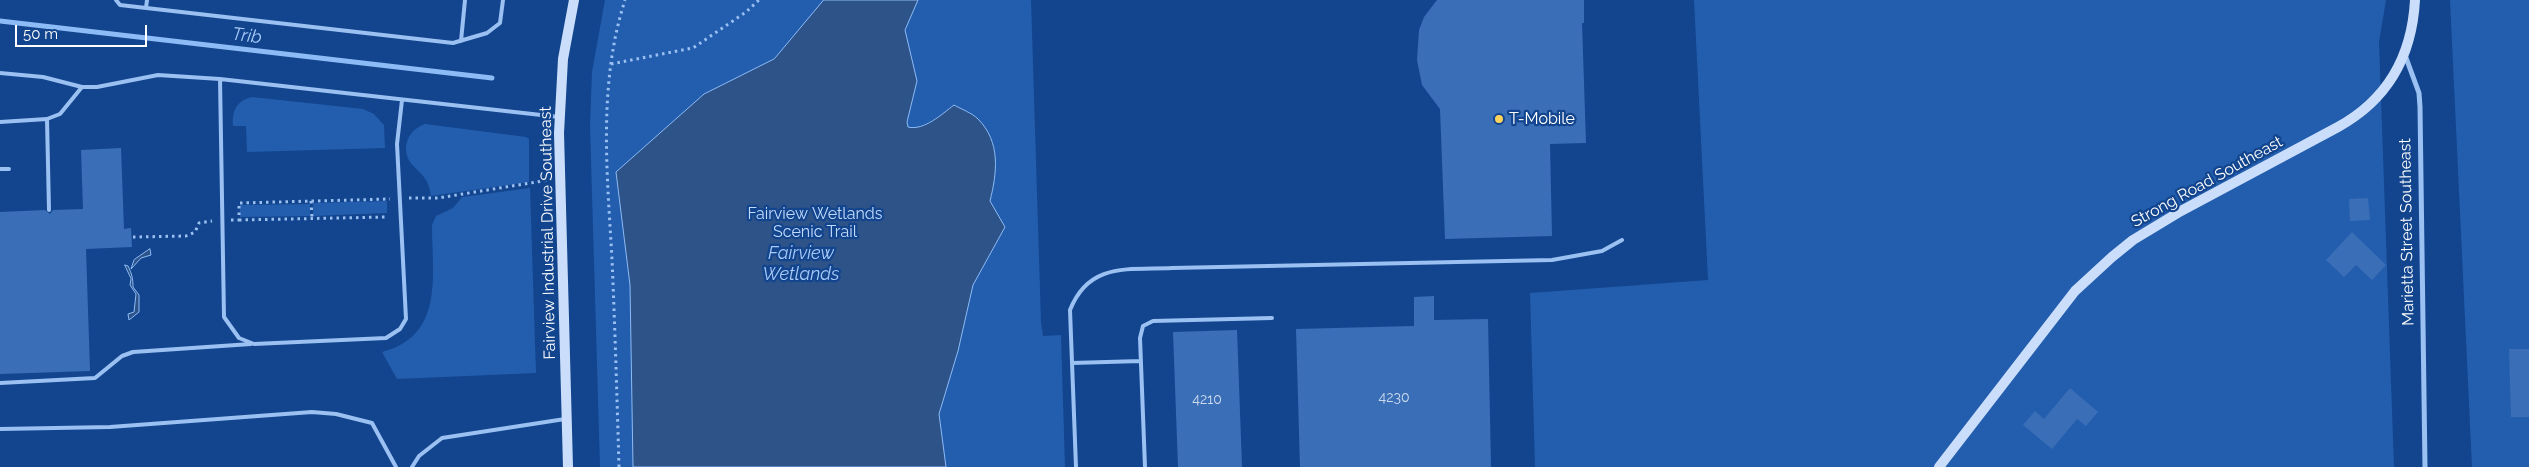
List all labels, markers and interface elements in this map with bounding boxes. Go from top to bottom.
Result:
scale bar [18,15,150,47]
water label: Trib [231,23,263,49]
text: 50 m [23,25,58,43]
street label: Fairview Industrial Drive Southeast [536,106,560,360]
place label: T-Mobile [1509,109,1575,129]
marker: T-Mobile [1493,113,1505,125]
street label: Strong Road Southeast [2128,132,2286,232]
street label: Marietta Street Southeast [2396,138,2418,326]
park label: Fairview Wetlands Scenic Trail [748,204,882,242]
water label: Fairview Wetlands [763,243,839,286]
house number: 4230 [1379,390,1409,406]
house number: 4210 [1192,392,1222,408]

